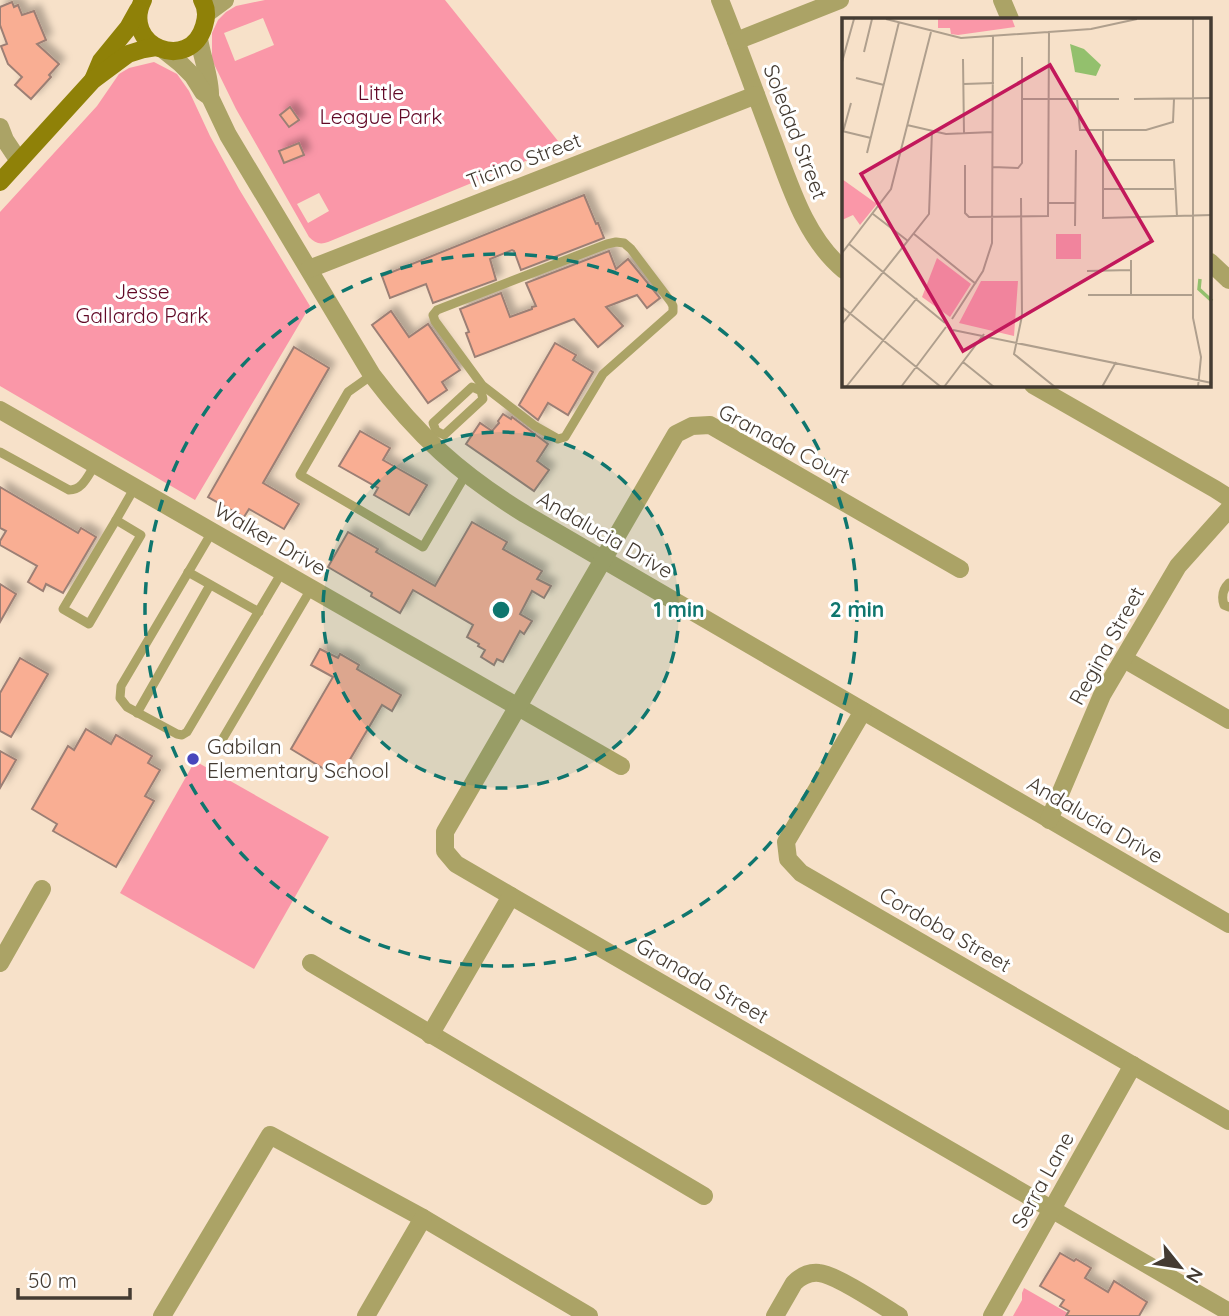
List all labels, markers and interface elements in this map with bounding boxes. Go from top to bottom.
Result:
inset map [842,18,1212,387]
street label: Soledad Street [758,61,834,203]
park label: Little League Park [320,79,442,129]
street label: Ticino Street [463,126,585,194]
park label: Jesse Gallardo Park [75,278,209,328]
street label: Granada Court [714,398,854,489]
street label: Andalucia Drive [533,485,678,583]
street label: Walker Drive [210,496,331,581]
street label: Regina Street [1063,582,1149,709]
text: 1 min [654,596,704,622]
text: 2 min [830,596,884,622]
centre of rings [489,598,513,622]
place label: Gabilan Elementary School [207,733,389,783]
marker: Gabilan Elementary School [185,751,201,767]
street label: Andalucia Drive [1023,770,1168,868]
street label: Cordoba Street [875,881,1016,977]
street label: Granada Street [632,932,773,1029]
street label: Serra Lane [1005,1127,1079,1232]
north arrow [1145,1232,1215,1302]
scale bar [18,1256,130,1300]
text: N [1181,1263,1209,1288]
text: 50 m [28,1267,77,1293]

